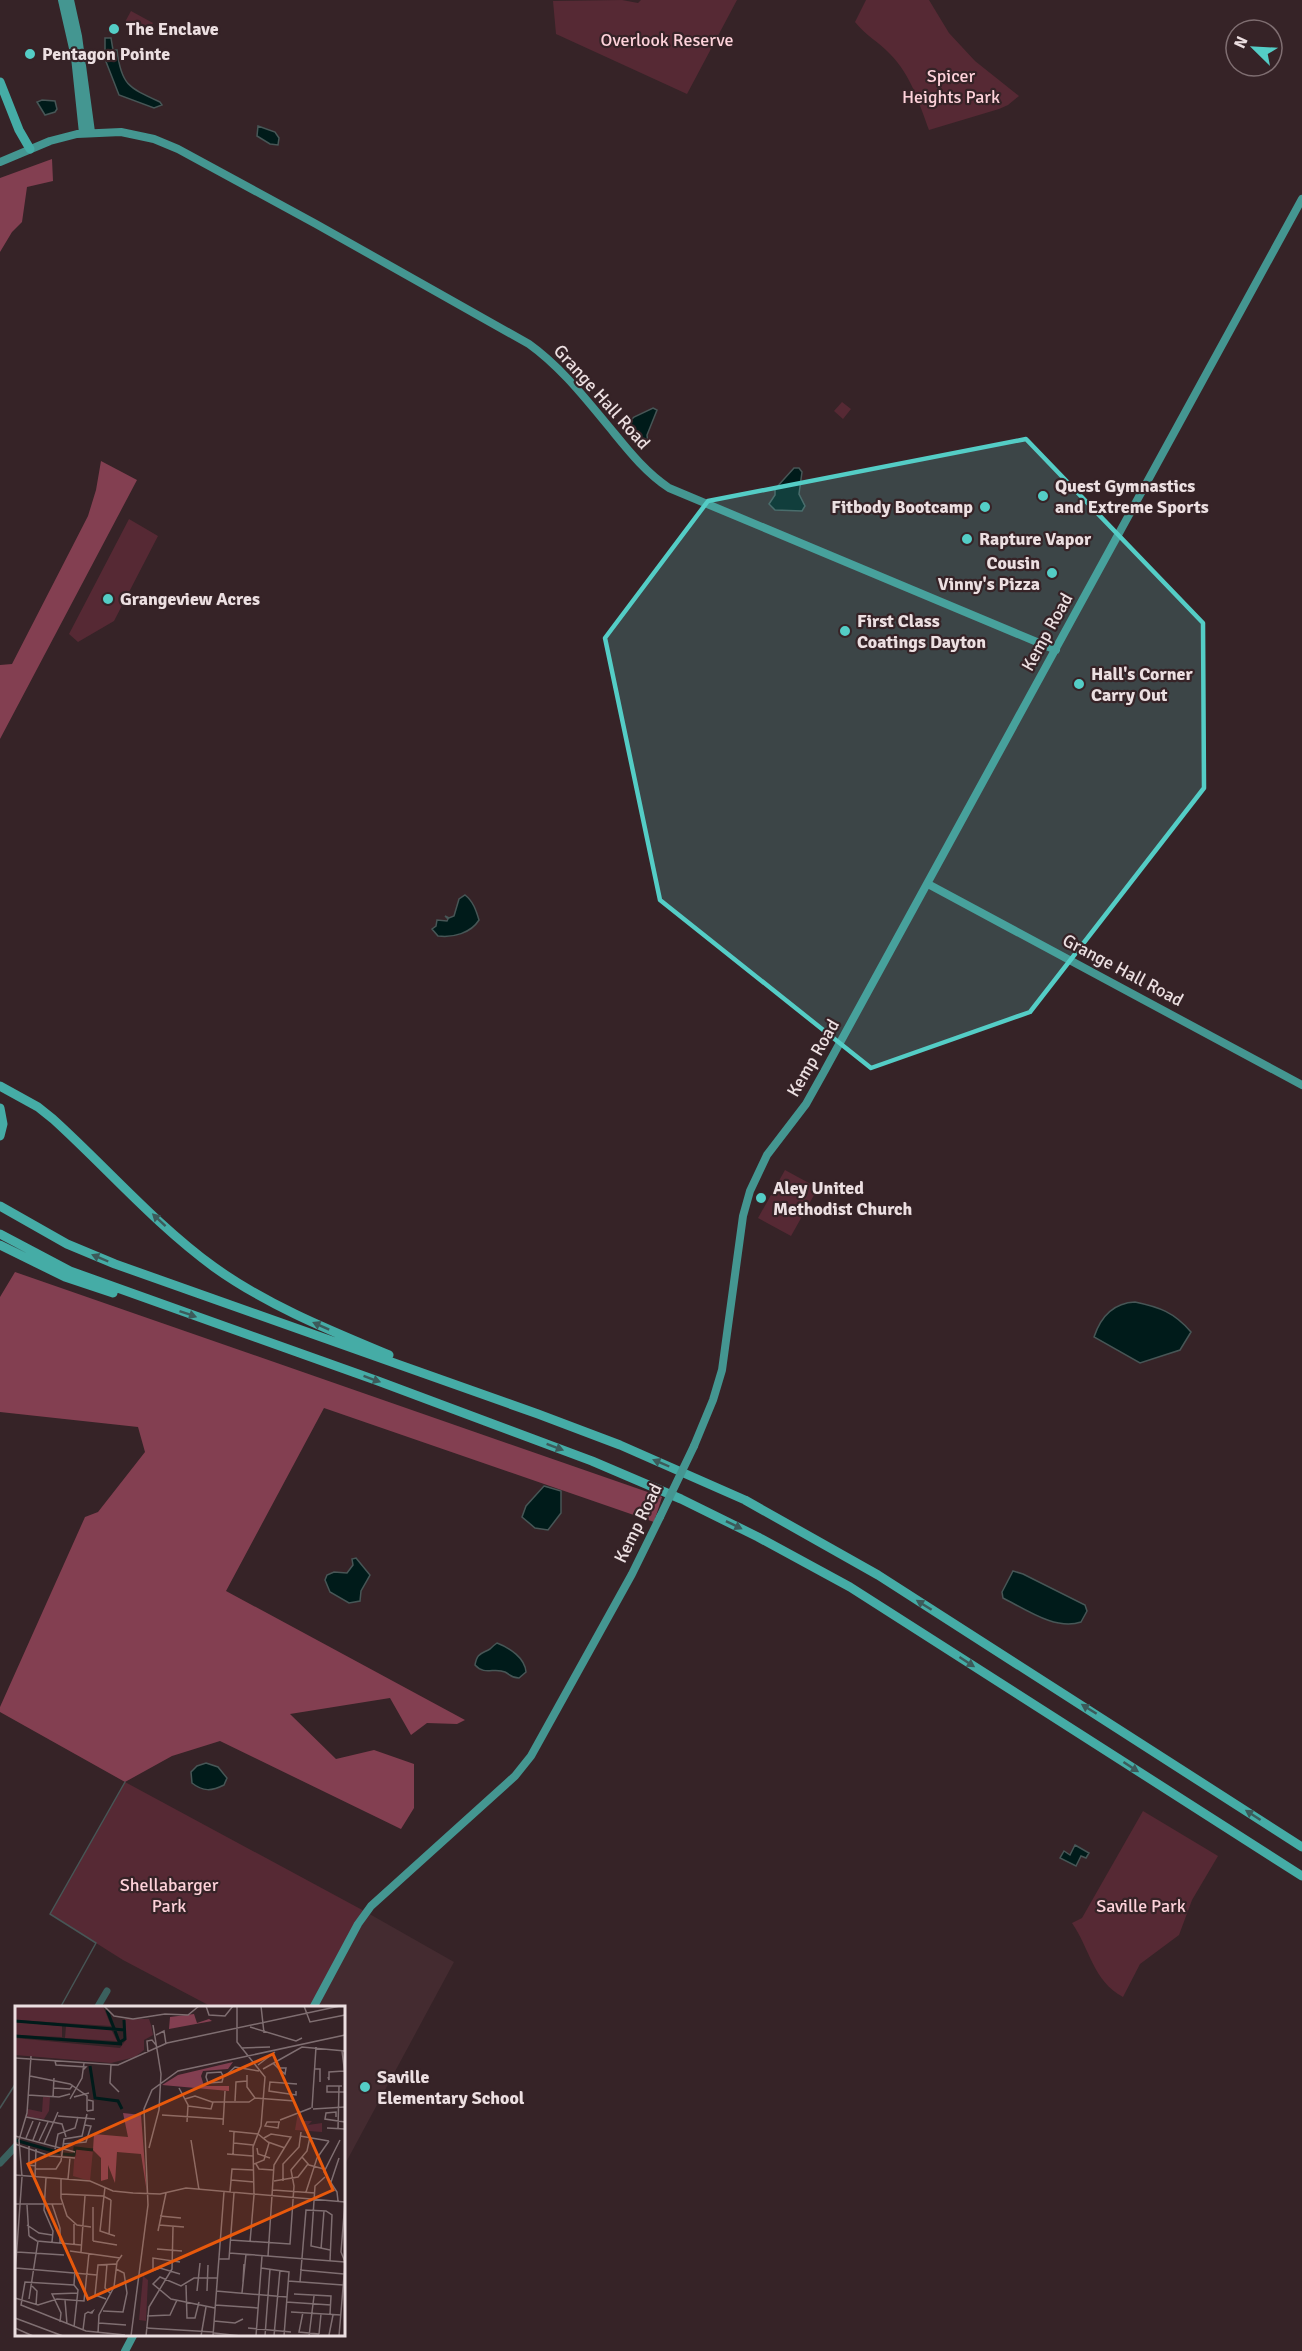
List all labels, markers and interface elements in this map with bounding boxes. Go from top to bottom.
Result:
place label: The Enclave [126,18,219,40]
north arrow [1224,18,1284,78]
marker: The Enclave [107,22,121,36]
park label: Overlook Reserve [601,29,733,51]
text: N [1230,33,1253,51]
place label: Pentagon Pointe [42,43,170,65]
marker: Pentagon Pointe [23,47,37,61]
park label: Spicer Heights Park [902,65,1000,108]
street label: Grange Hall Road [549,340,655,454]
place label: Quest Gymnastics and Extreme Sports [1055,475,1209,518]
marker: Quest Gymnastics and Extreme Sports [1036,489,1050,503]
place label: Fitbody Bootcamp [831,496,973,518]
marker: Fitbody Bootcamp [978,500,992,514]
place label: Rapture Vapor [979,528,1092,550]
marker: Rapture Vapor [960,532,974,546]
place label: Cousin Vinny's Pizza [938,552,1040,595]
marker: Cousin Vinny's Pizza [1045,566,1059,580]
place label: Grangeview Acres [120,588,260,610]
street label: Kemp Road [1017,589,1077,675]
marker: Grangeview Acres [101,592,115,606]
place label: First Class Coatings Dayton [857,610,986,653]
marker: First Class Coatings Dayton [838,624,852,638]
place label: Hall's Corner Carry Out [1091,663,1193,706]
marker: Hall's Corner Carry Out [1072,677,1086,691]
street label: Grange Hall Road [1059,929,1187,1011]
street label: Kemp Road [782,1015,844,1101]
place label: Aley United Methodist Church [773,1177,913,1220]
marker: Aley United Methodist Church [754,1191,768,1205]
one-way arrow [151,1213,166,1227]
one-way arrow [90,1253,108,1263]
one-way arrow [179,1310,197,1320]
one-way arrow [313,1321,330,1330]
one-way arrow [364,1374,382,1384]
one-way arrow [546,1443,564,1452]
one-way arrow [652,1458,669,1467]
street label: Kemp Road [609,1480,667,1566]
one-way arrow [725,1520,742,1529]
one-way arrow [916,1599,933,1610]
one-way arrow [959,1656,975,1667]
one-way arrow [1081,1704,1097,1715]
one-way arrow [1123,1761,1139,1772]
one-way arrow [1245,1810,1261,1821]
park label: Shellabarger Park [120,1874,219,1917]
park label: Saville Park [1096,1895,1186,1917]
inset map [15,2006,345,2336]
place label: Saville Elementary School [377,2066,525,2109]
marker: Saville Elementary School [358,2080,372,2094]

